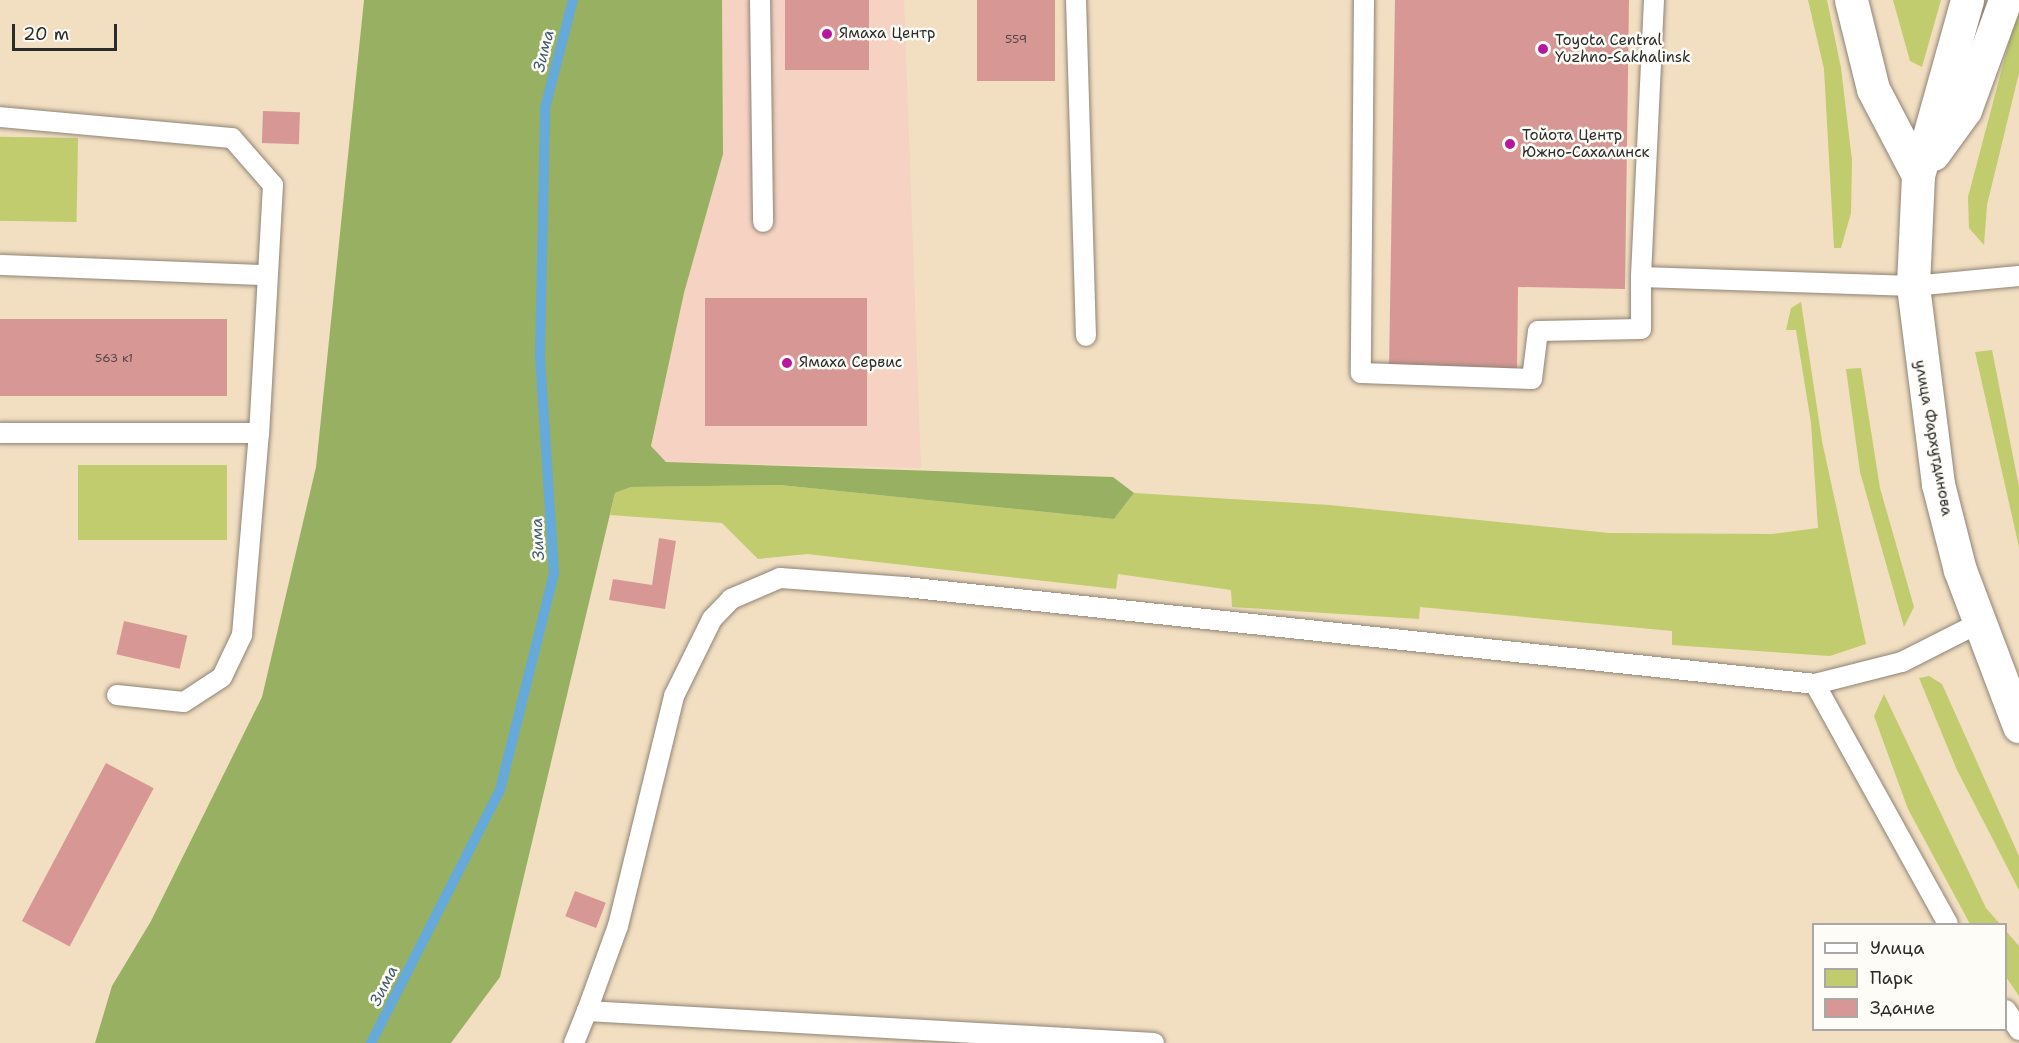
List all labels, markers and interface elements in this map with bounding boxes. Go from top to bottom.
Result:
scale bar [15,12,120,50]
text: 20 m [23,22,69,46]
place label: Ямаха Центр [839,25,935,43]
marker: Ямаха Центр [820,27,834,41]
water label: Зима [530,28,558,74]
place label: Toyota Central Yuzhno-Sakhalinsk [1555,31,1691,66]
house number: 559 [1005,33,1027,47]
marker: Toyota Central Yuzhno-Sakhalinsk [1536,42,1550,56]
place label: Тойота Центр Южно-Сахалинск [1522,126,1649,161]
marker: Тойота Центр Южно-Сахалинск [1503,137,1517,151]
house number: 563 к1 [95,352,133,366]
place label: Ямаха Сервис [799,354,902,372]
marker: Ямаха Сервис [780,356,794,370]
street label: улица Фархутдинова [1910,359,1956,517]
water label: Зима [527,517,549,561]
legend [1812,923,2007,1031]
text: Улица [1870,936,1924,960]
water label: Зима [366,963,402,1009]
text: Парк [1870,966,1913,990]
text: Здание [1870,996,1935,1020]

